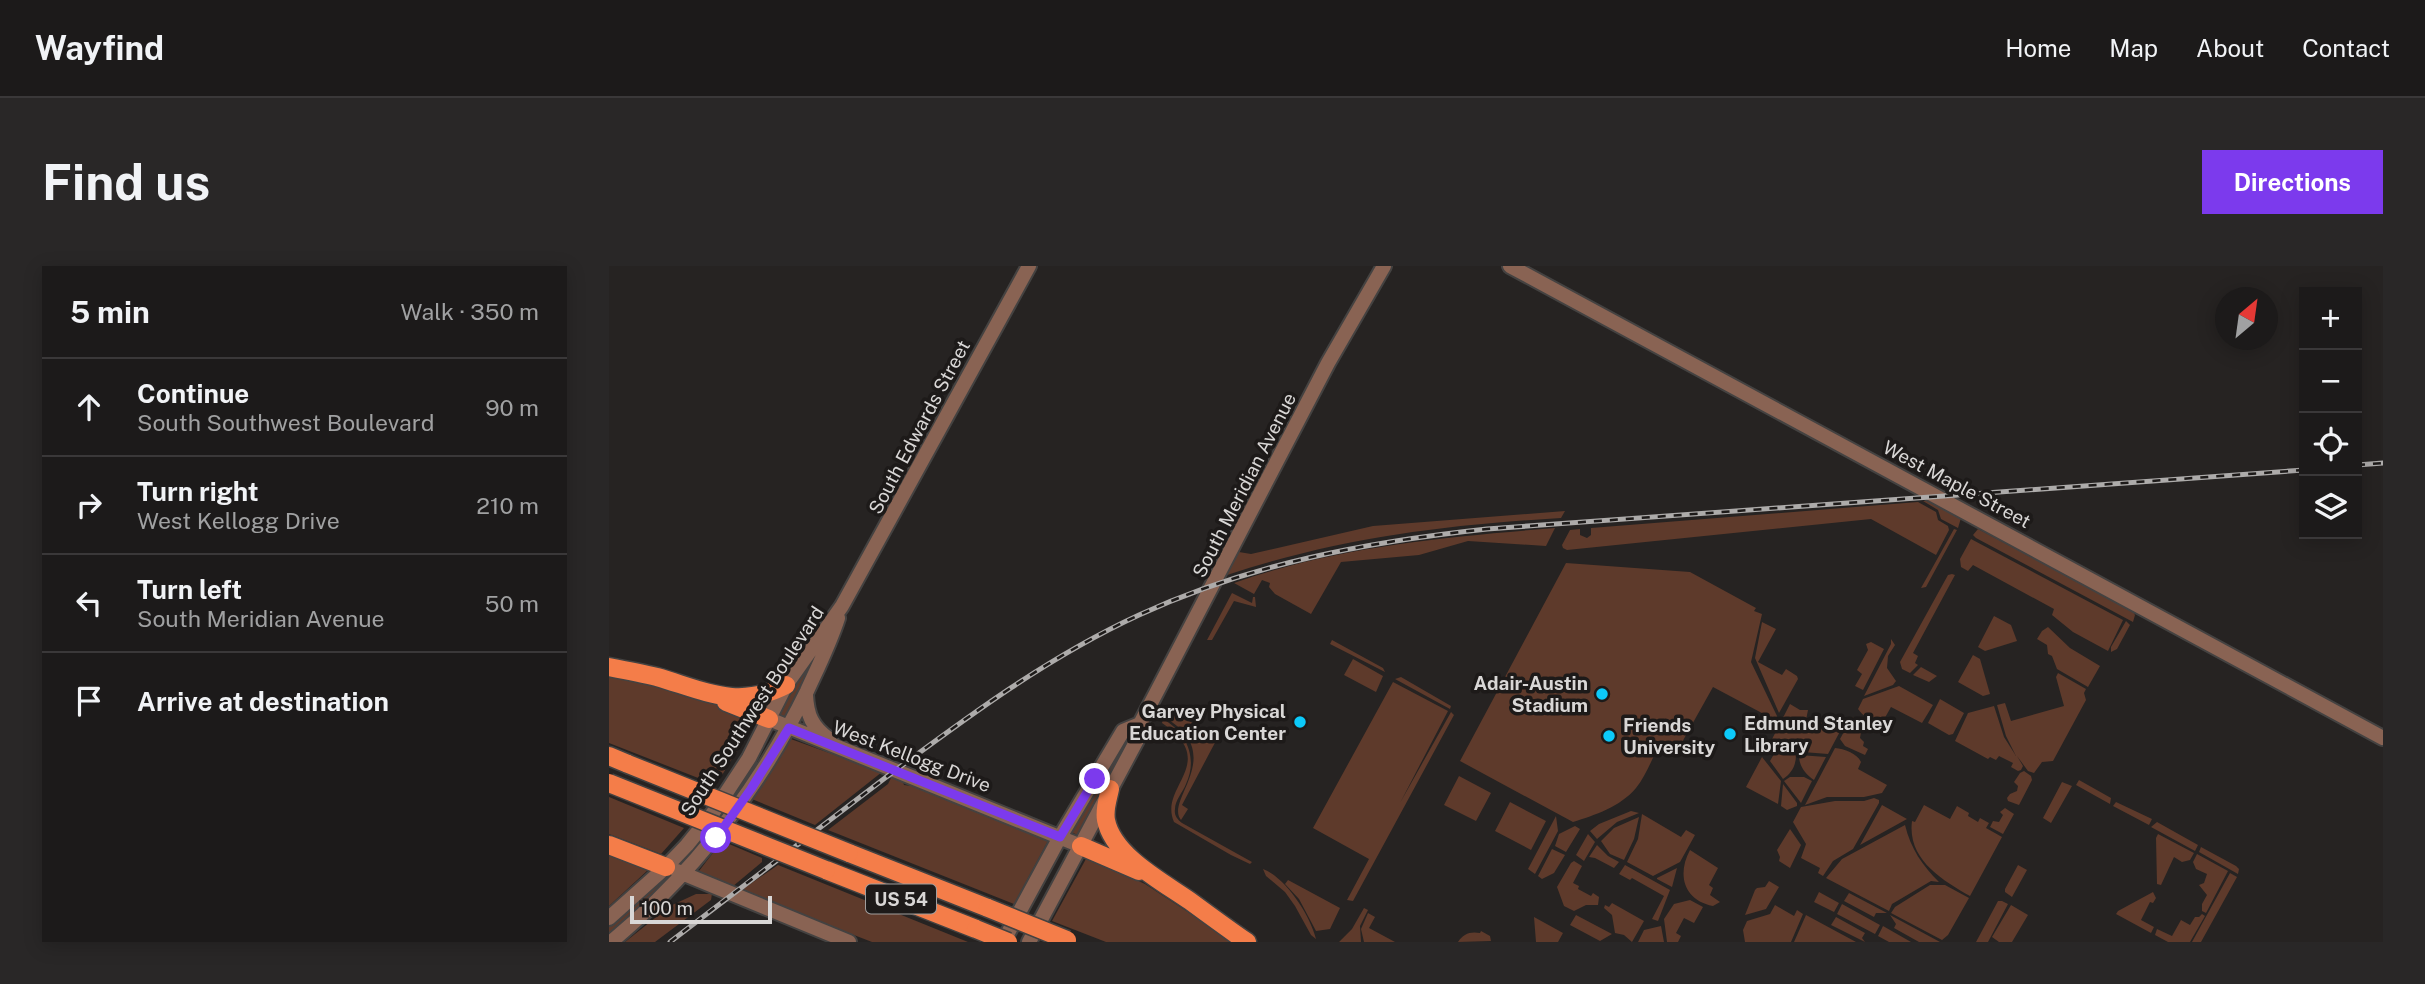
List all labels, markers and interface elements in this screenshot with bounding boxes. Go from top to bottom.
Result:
text: Wayfind [35,29,164,67]
text: Home [2005,34,2071,62]
text: Map [2109,34,2158,62]
text: About [2196,34,2264,62]
text: Contact [2302,34,2390,62]
button: Directions [2202,150,2383,214]
text: Find us [42,153,210,211]
north arrow [2215,287,2278,350]
map controls [2299,287,2362,539]
button: + [2299,287,2362,350]
text: 5 min [70,294,150,330]
text: Walk · 350 m [400,298,539,325]
street label: South Edwards Street [864,336,974,518]
button: − [2299,350,2362,413]
text: Continue [137,378,249,409]
icon: ahead [70,388,108,426]
street label: South Meridian Avenue [1188,389,1300,581]
text: 90 m [485,394,539,421]
text: South Southwest Boulevard [137,409,434,436]
button: locate [2299,413,2362,476]
street label: West Maple Street [1879,436,2035,532]
text: Turn right [137,476,259,507]
button: layers [2299,476,2362,539]
icon: right [70,486,108,524]
text: 210 m [476,492,539,519]
text: West Kellogg Drive [137,507,340,534]
text: Turn left [137,574,242,605]
icon: left [70,584,108,622]
text: 50 m [485,590,539,617]
street label: South Southwest Boulevard [676,602,828,820]
text: South Meridian Avenue [137,605,385,632]
place label: Adair-Austin Stadium [1474,672,1588,716]
icon: arrive [70,682,108,720]
text: Arrive at destination [137,686,389,717]
marker: Adair-Austin Stadium [1594,686,1610,702]
place label: Garvey Physical Education Center [1129,700,1286,744]
place label: Edmund Stanley Library [1744,712,1893,756]
marker: Garvey Physical Education Center [1292,714,1308,730]
place label: Friends University [1623,714,1715,758]
street label: West Kellogg Drive [830,716,994,796]
marker: Edmund Stanley Library [1722,726,1738,742]
marker: Friends University [1601,728,1617,744]
route end [1079,763,1110,794]
route start [700,822,731,853]
road number: US 54 [866,884,936,914]
scale bar [630,893,772,925]
text: 100 m [641,897,693,919]

